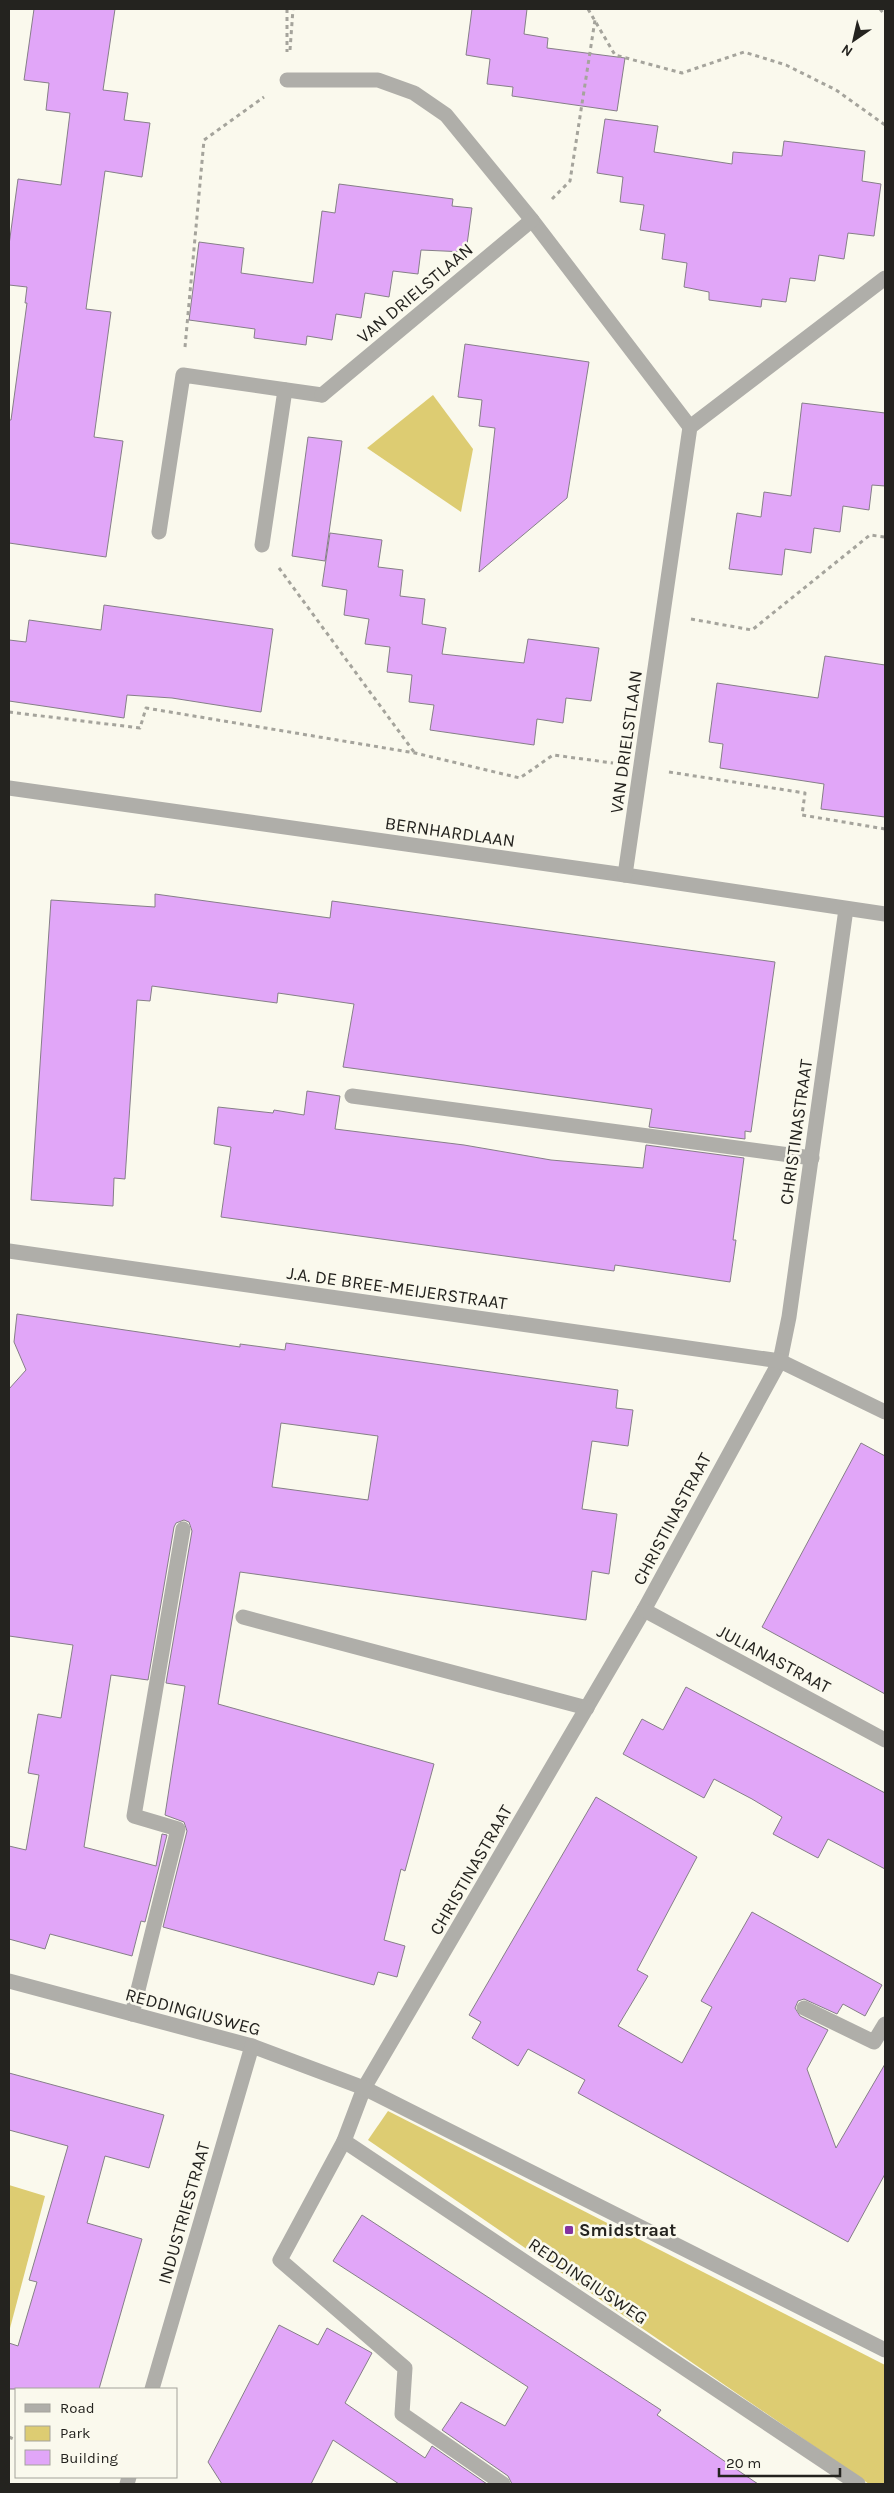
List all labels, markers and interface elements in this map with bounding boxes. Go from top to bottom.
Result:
north arrow [829,15,879,65]
text: N [838,41,856,60]
street label: VAN DRIELSTLAAN [353,238,477,348]
street label: VAN DRIELSTLAAN [605,669,647,815]
street label: BERNHARDLAAN [383,812,517,852]
street label: CHRISTINASTRAAT [775,1058,817,1206]
street label: J.A. DE BREE-MEIJERSTRAAT [286,1262,508,1314]
street label: CHRISTINASTRAAT [628,1449,716,1589]
street label: JULIANASTRAAT [713,1620,835,1698]
street label: CHRISTINASTRAAT [425,1801,517,1939]
street label: REDDINGIUSWEG [123,1983,263,2041]
street label: INDUSTRIESTRAAT [153,2139,215,2287]
place label: Smidstraat [579,2219,676,2241]
marker: Smidstraat [563,2224,575,2236]
street label: REDDINGIUSWEG [524,2233,652,2329]
legend [15,2388,178,2478]
text: Road [60,2399,95,2417]
text: Park [60,2424,90,2442]
scale bar [719,2446,840,2478]
text: Building [60,2449,118,2467]
text: 20 m [726,2454,761,2472]

